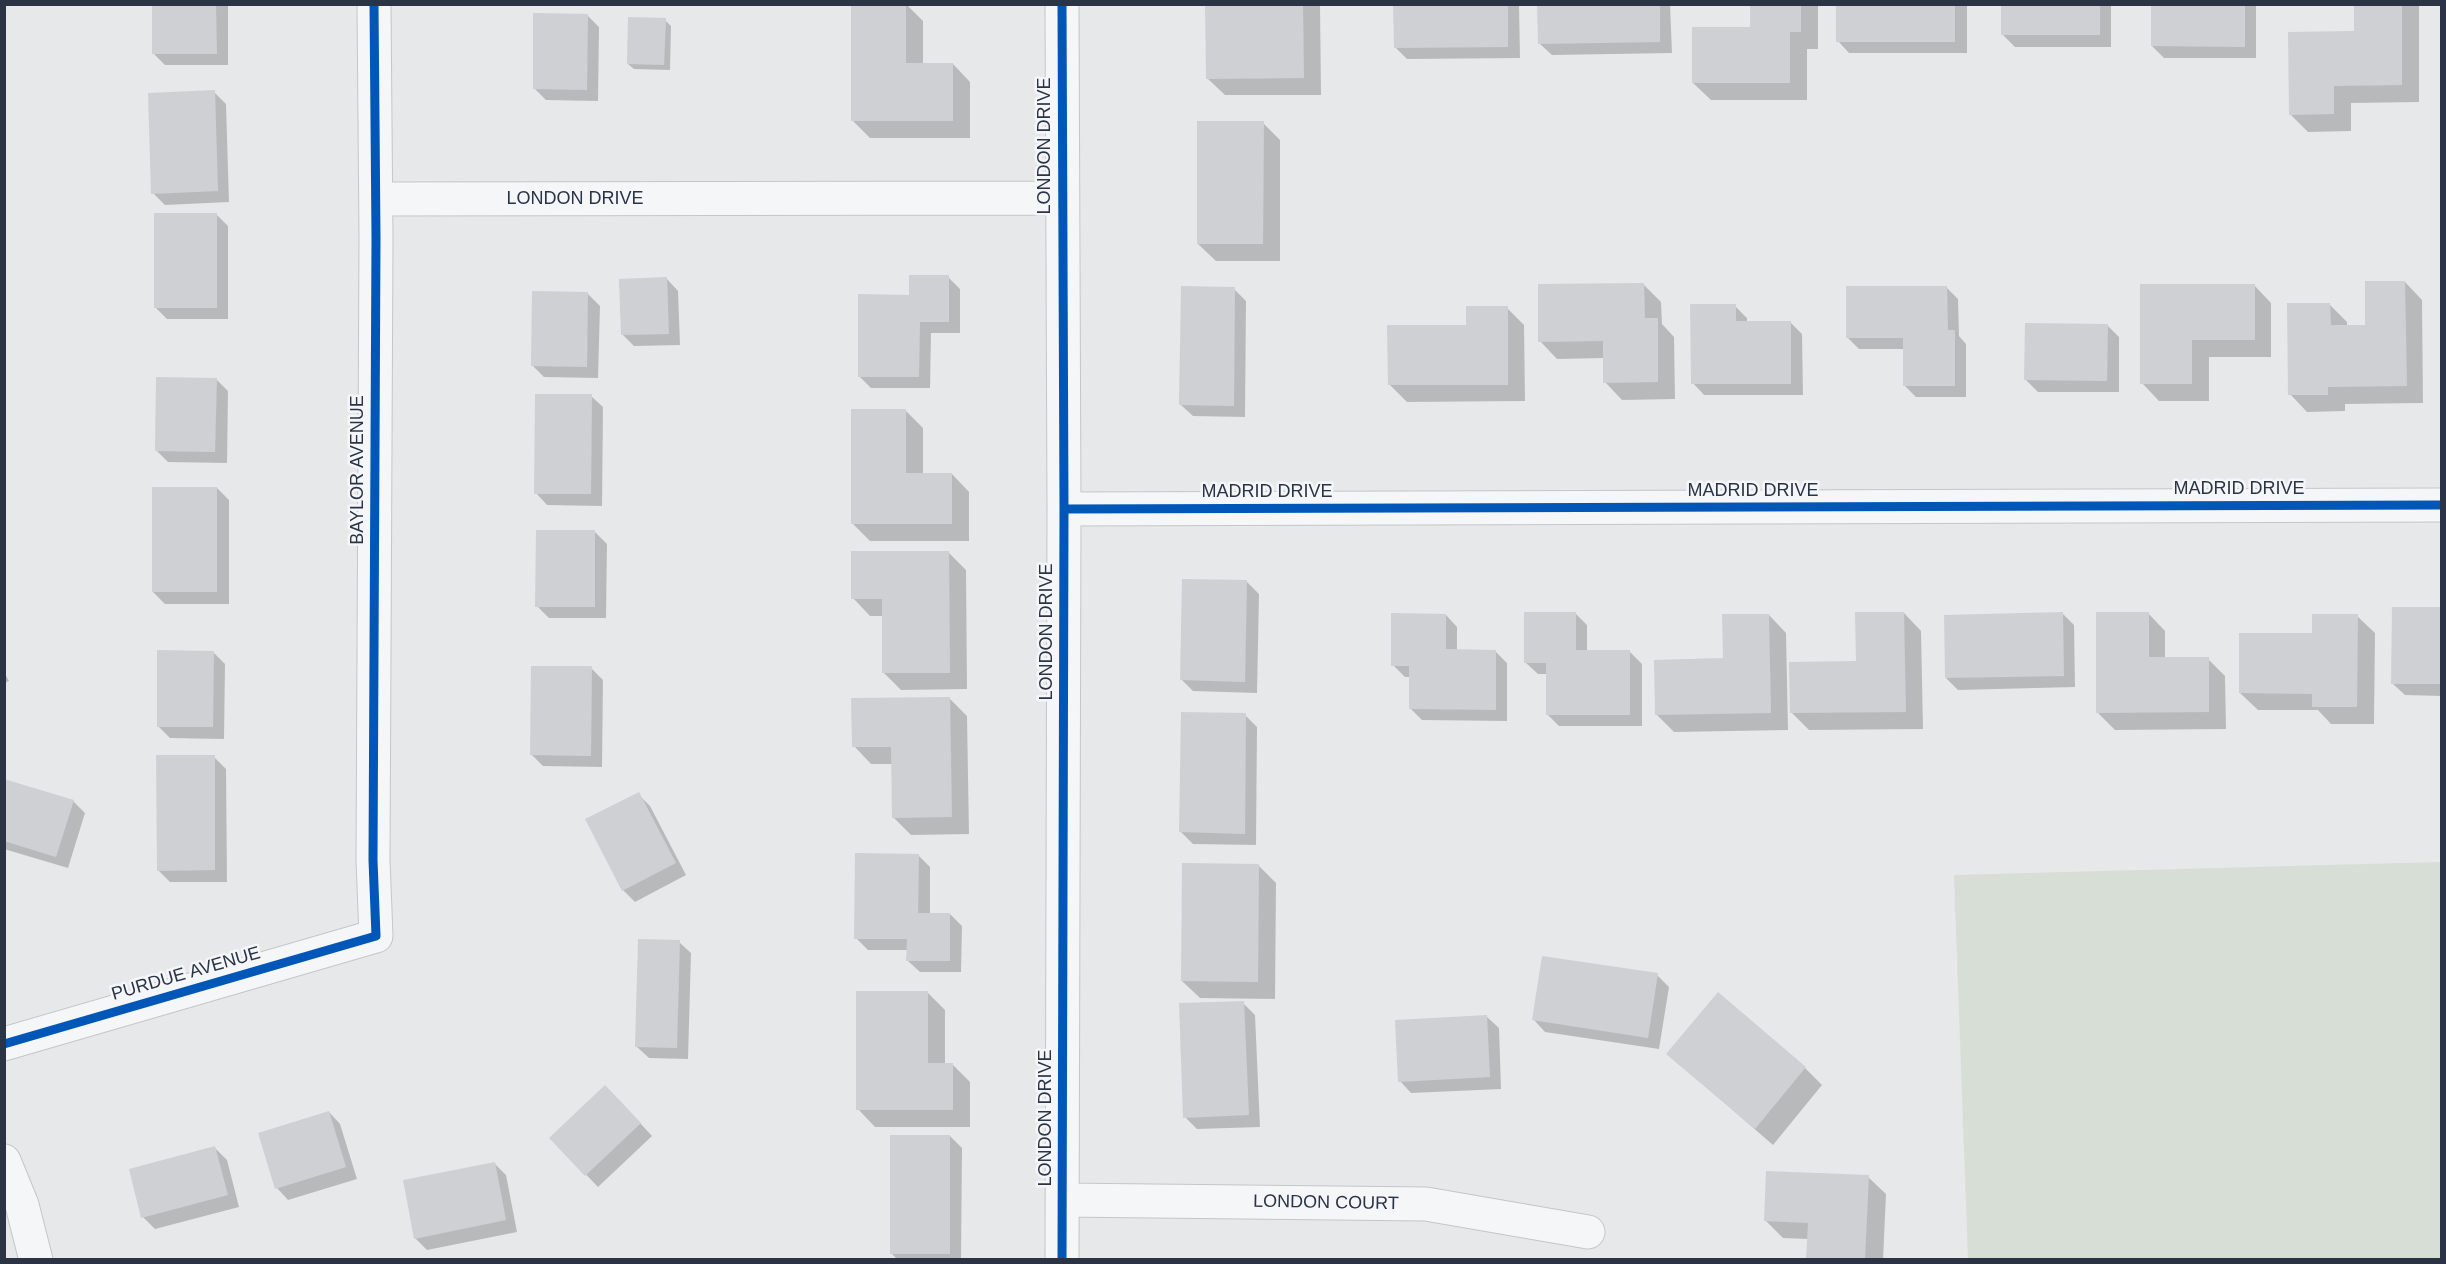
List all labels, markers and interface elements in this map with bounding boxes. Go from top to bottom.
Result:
street label: LONDON DRIVE [1034,77,1056,215]
street label: LONDON DRIVE [506,188,644,210]
street label: BAYLOR AVENUE [347,395,369,545]
street label: MADRID DRIVE [2173,478,2305,500]
street label: MADRID DRIVE [1687,480,1819,502]
street label: MADRID DRIVE [1201,481,1333,503]
street label: LONDON DRIVE [1036,563,1058,701]
street label: PURDUE AVENUE [109,942,263,1006]
street label: LONDON DRIVE [1035,1049,1057,1187]
street label: LONDON COURT [1253,1191,1399,1215]

